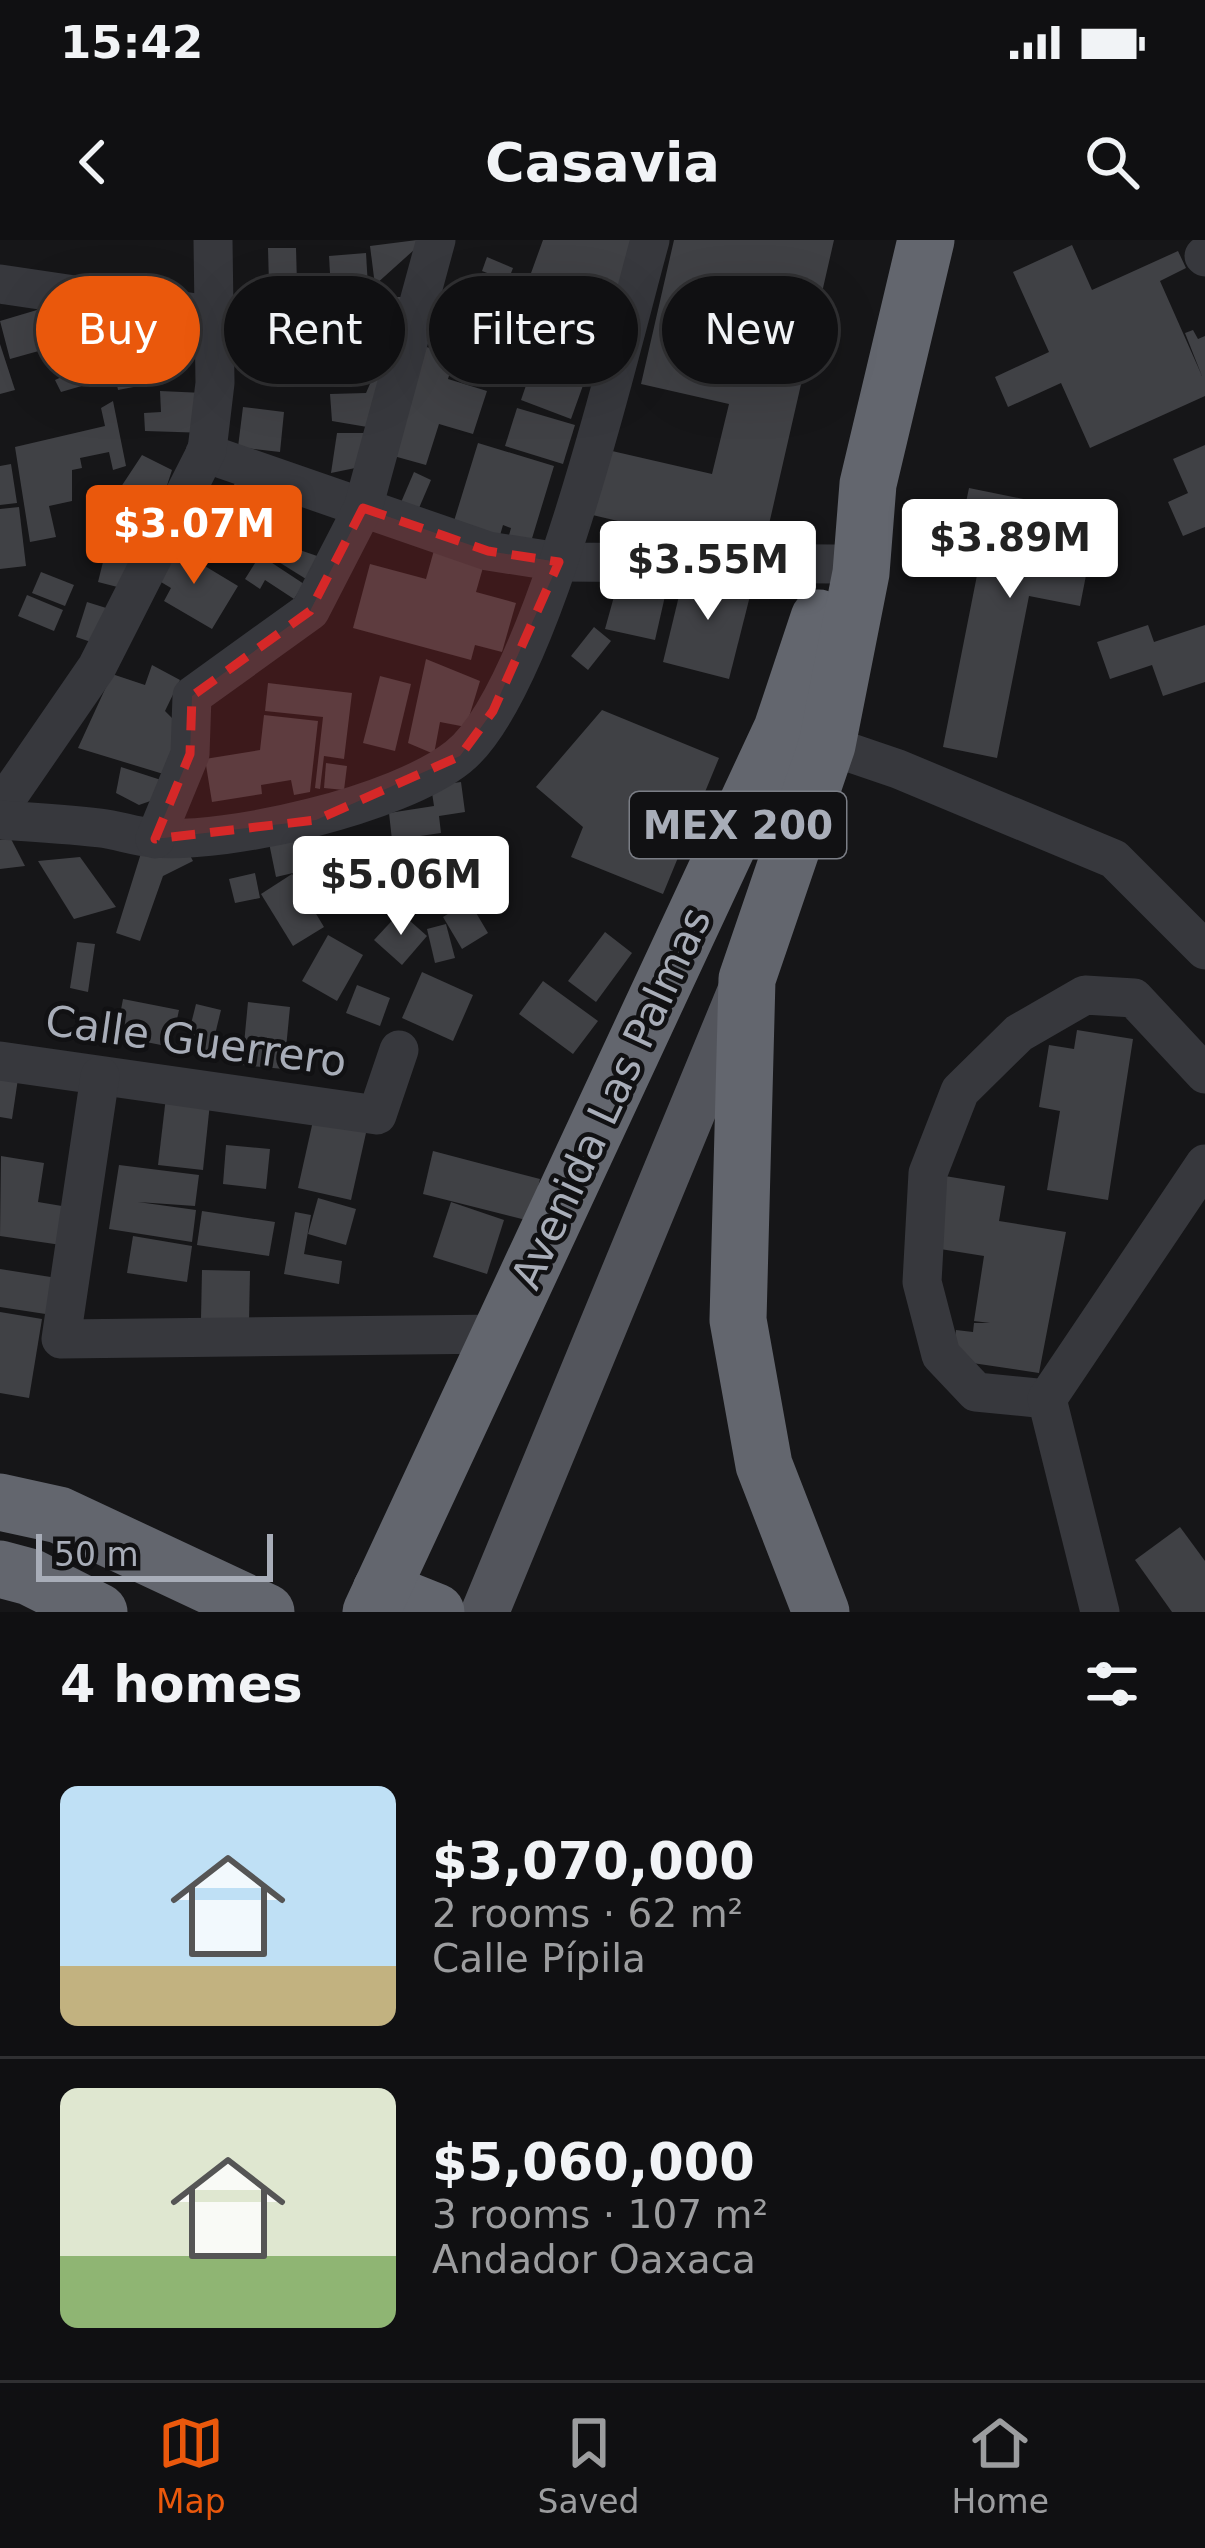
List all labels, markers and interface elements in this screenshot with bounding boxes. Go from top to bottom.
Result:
text: 15:42 [60,16,203,69]
icon: back [60,129,126,195]
icon: search [1079,129,1145,195]
text: Casavia [485,131,720,194]
chip: Buy [36,276,200,384]
chip: Rent [224,276,405,384]
chip: Filters [429,276,638,384]
chip: New [662,276,838,384]
pin: $3.07M [96,485,292,587]
pin: $3.89M [912,499,1108,601]
text: $3.07M [113,501,275,546]
text: $3.89M [929,515,1091,560]
pin: $3.55M [610,521,806,623]
text: $3.55M [627,537,789,582]
road number: MEX 200 [630,792,846,858]
pin: $5.06M [303,836,499,938]
text: $5.06M [320,852,482,897]
street label: Avenida Las Palmas [501,900,721,1296]
street label: Calle Guerrero [42,996,350,1086]
scale bar [36,1528,273,1581]
text: 50 m [54,1535,139,1574]
icon: filters [1079,1651,1145,1717]
text: 4 homes [60,1655,303,1714]
text: $3,070,000 [432,1832,755,1891]
icon: home [156,1834,300,1978]
text: 2 rooms · 62 m² [432,1891,743,1936]
text: Calle Pípila [432,1936,646,1981]
text: $5,060,000 [432,2133,755,2192]
icon: home [156,2136,300,2280]
text: 3 rooms · 107 m² [432,2192,768,2237]
text: Andador Oaxaca [432,2237,756,2282]
tab: Map [156,2410,226,2521]
tab: Saved [538,2410,640,2521]
tab: Home [952,2410,1049,2521]

